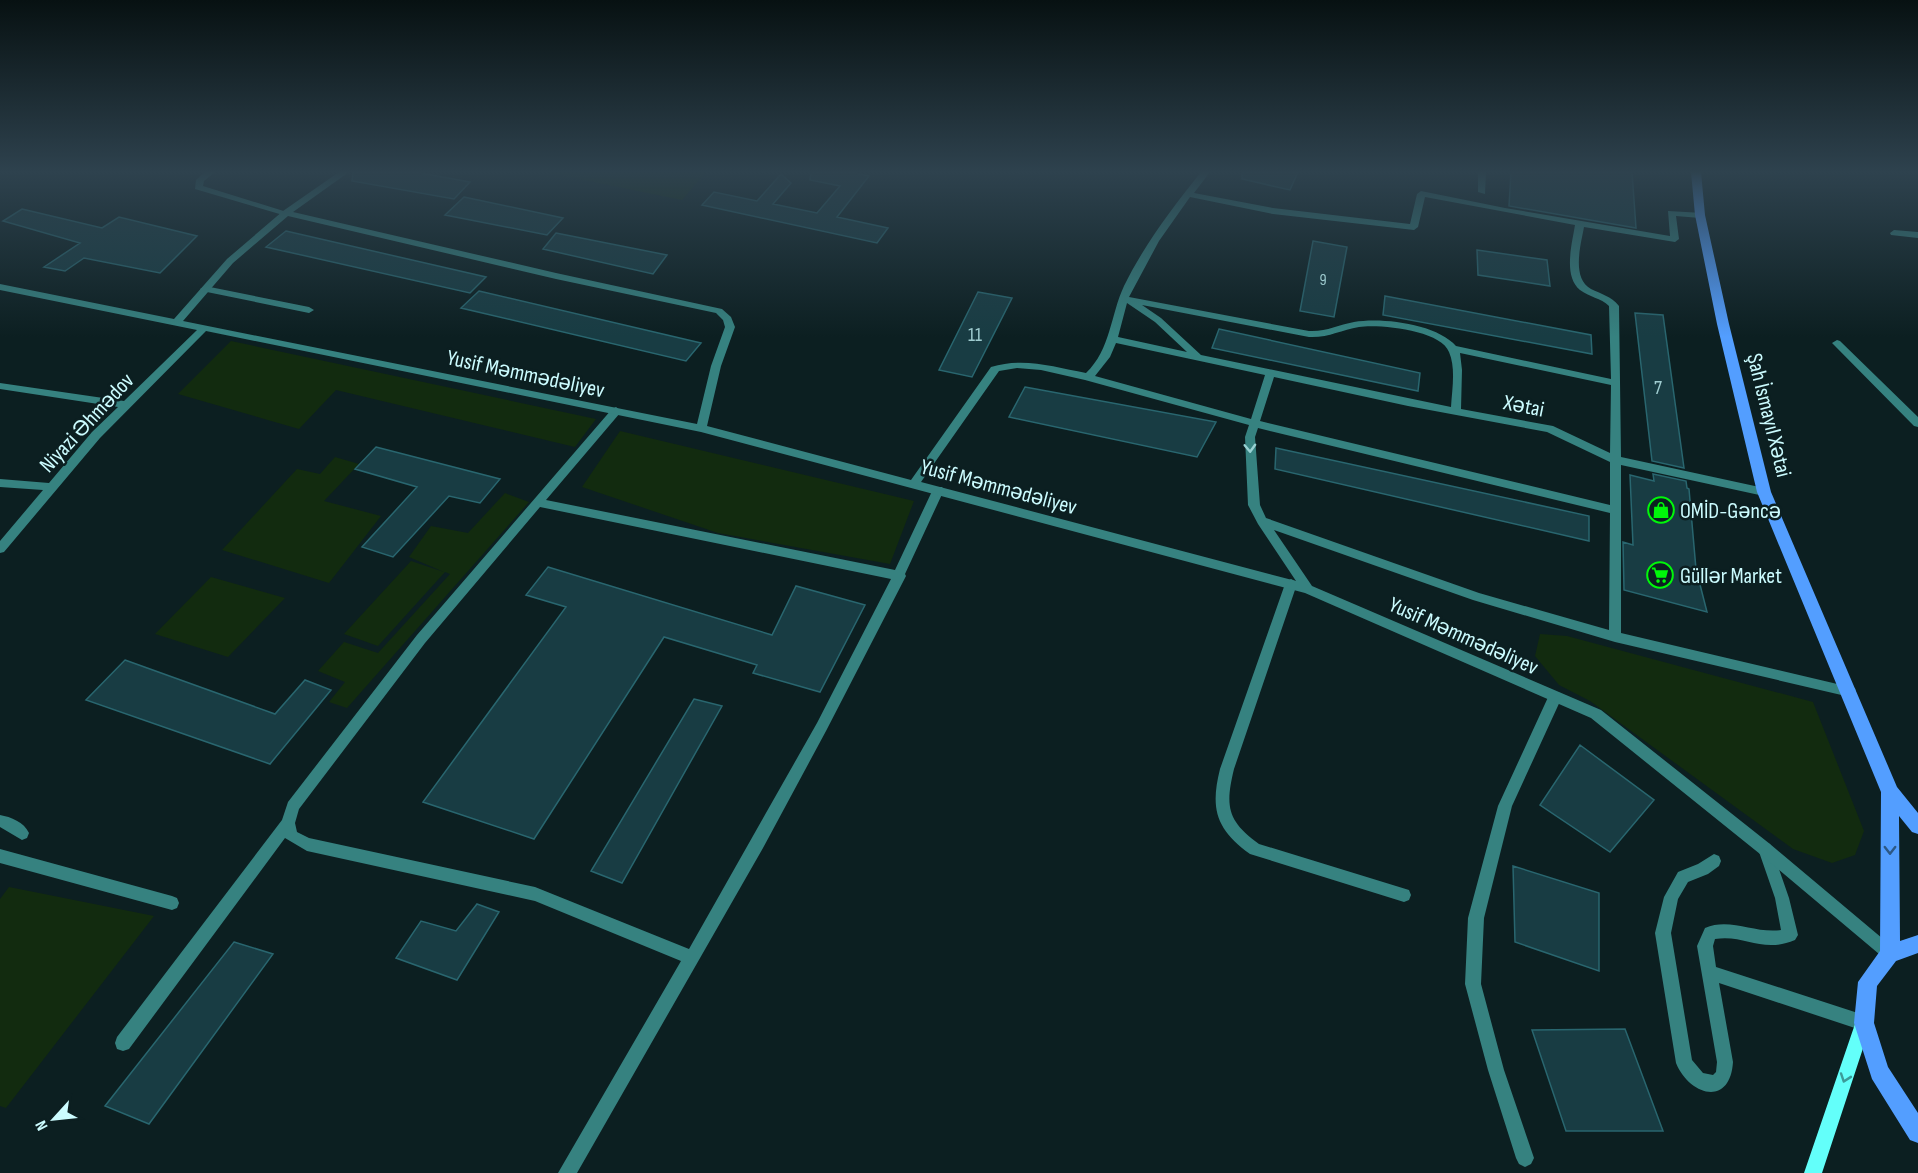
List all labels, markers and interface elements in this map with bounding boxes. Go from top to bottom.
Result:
house number: 9 [1319,271,1327,290]
house number: 11 [968,323,982,347]
street label: Yusif Məmmədəliyev [444,345,608,404]
street label: Şah İsmayıl Xətai [1740,351,1797,480]
street label: Niyazi Əhmədov [34,367,140,478]
house number: 7 [1654,376,1662,400]
street label: Xətai [1500,389,1546,424]
one-way arrow [1244,443,1256,452]
street label: Yusif Məmmədəliyev [918,454,1080,521]
shop icon: OMİD-Gəncə [1646,495,1676,525]
place label: OMİD-Gəncə [1680,498,1781,525]
supermarket icon: Güllər Market [1645,560,1675,590]
place label: Güllər Market [1680,563,1782,590]
street label: Yusif Məmmədəliyev [1384,591,1543,682]
one-way arrow [1884,846,1896,855]
one-way arrow [1840,1072,1852,1083]
north arrow [24,1089,84,1149]
text: N [32,1117,52,1133]

